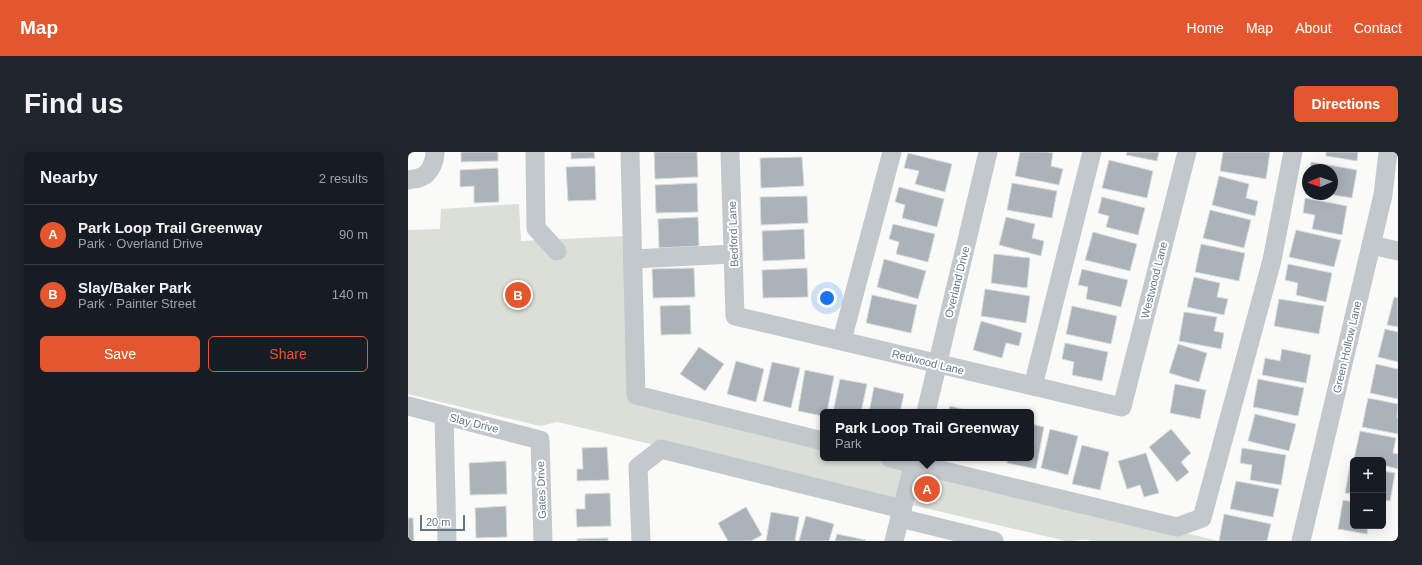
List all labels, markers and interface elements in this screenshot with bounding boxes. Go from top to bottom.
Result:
text: Map [20,17,58,38]
text: Home [1187,20,1224,36]
text: Map [1246,20,1273,36]
text: About [1295,20,1332,36]
text: Contact [1354,20,1402,36]
button: Directions [1294,86,1398,122]
text: Find us [24,88,124,119]
north arrow [1302,164,1338,200]
text: Nearby [40,168,98,187]
text: 2 results [319,171,368,186]
street label: Bedford Lane [726,201,740,267]
text: Park Loop Trail Greenway [78,219,262,236]
text: A [48,227,58,242]
text: 90 m [339,227,368,242]
text: Park · Overland Drive [78,236,203,251]
street label: Westwood Lane [1139,240,1169,320]
street label: Overland Drive [942,245,972,319]
text: Slay/Baker Park [78,279,191,296]
pin: B [505,280,531,310]
text: B [48,287,58,302]
text: 140 m [332,287,368,302]
your location [817,288,837,308]
text: Park · Painter Street [78,296,196,311]
street label: Green Hollow Lane [1331,300,1363,394]
button: Save [40,336,200,372]
button: Share [208,336,368,372]
street label: Redwood Lane [891,347,965,377]
popup [820,409,1034,461]
street label: Slay Drive [448,411,500,435]
text: Park Loop Trail Greenway [835,419,1019,436]
text: Park [835,436,862,451]
map controls [1350,457,1386,529]
button: + [1350,457,1386,493]
street label: Gates Drive [534,461,548,519]
pin: A [914,474,940,504]
button: − [1350,493,1386,529]
scale bar [420,513,465,532]
text: 20 m [426,516,450,528]

